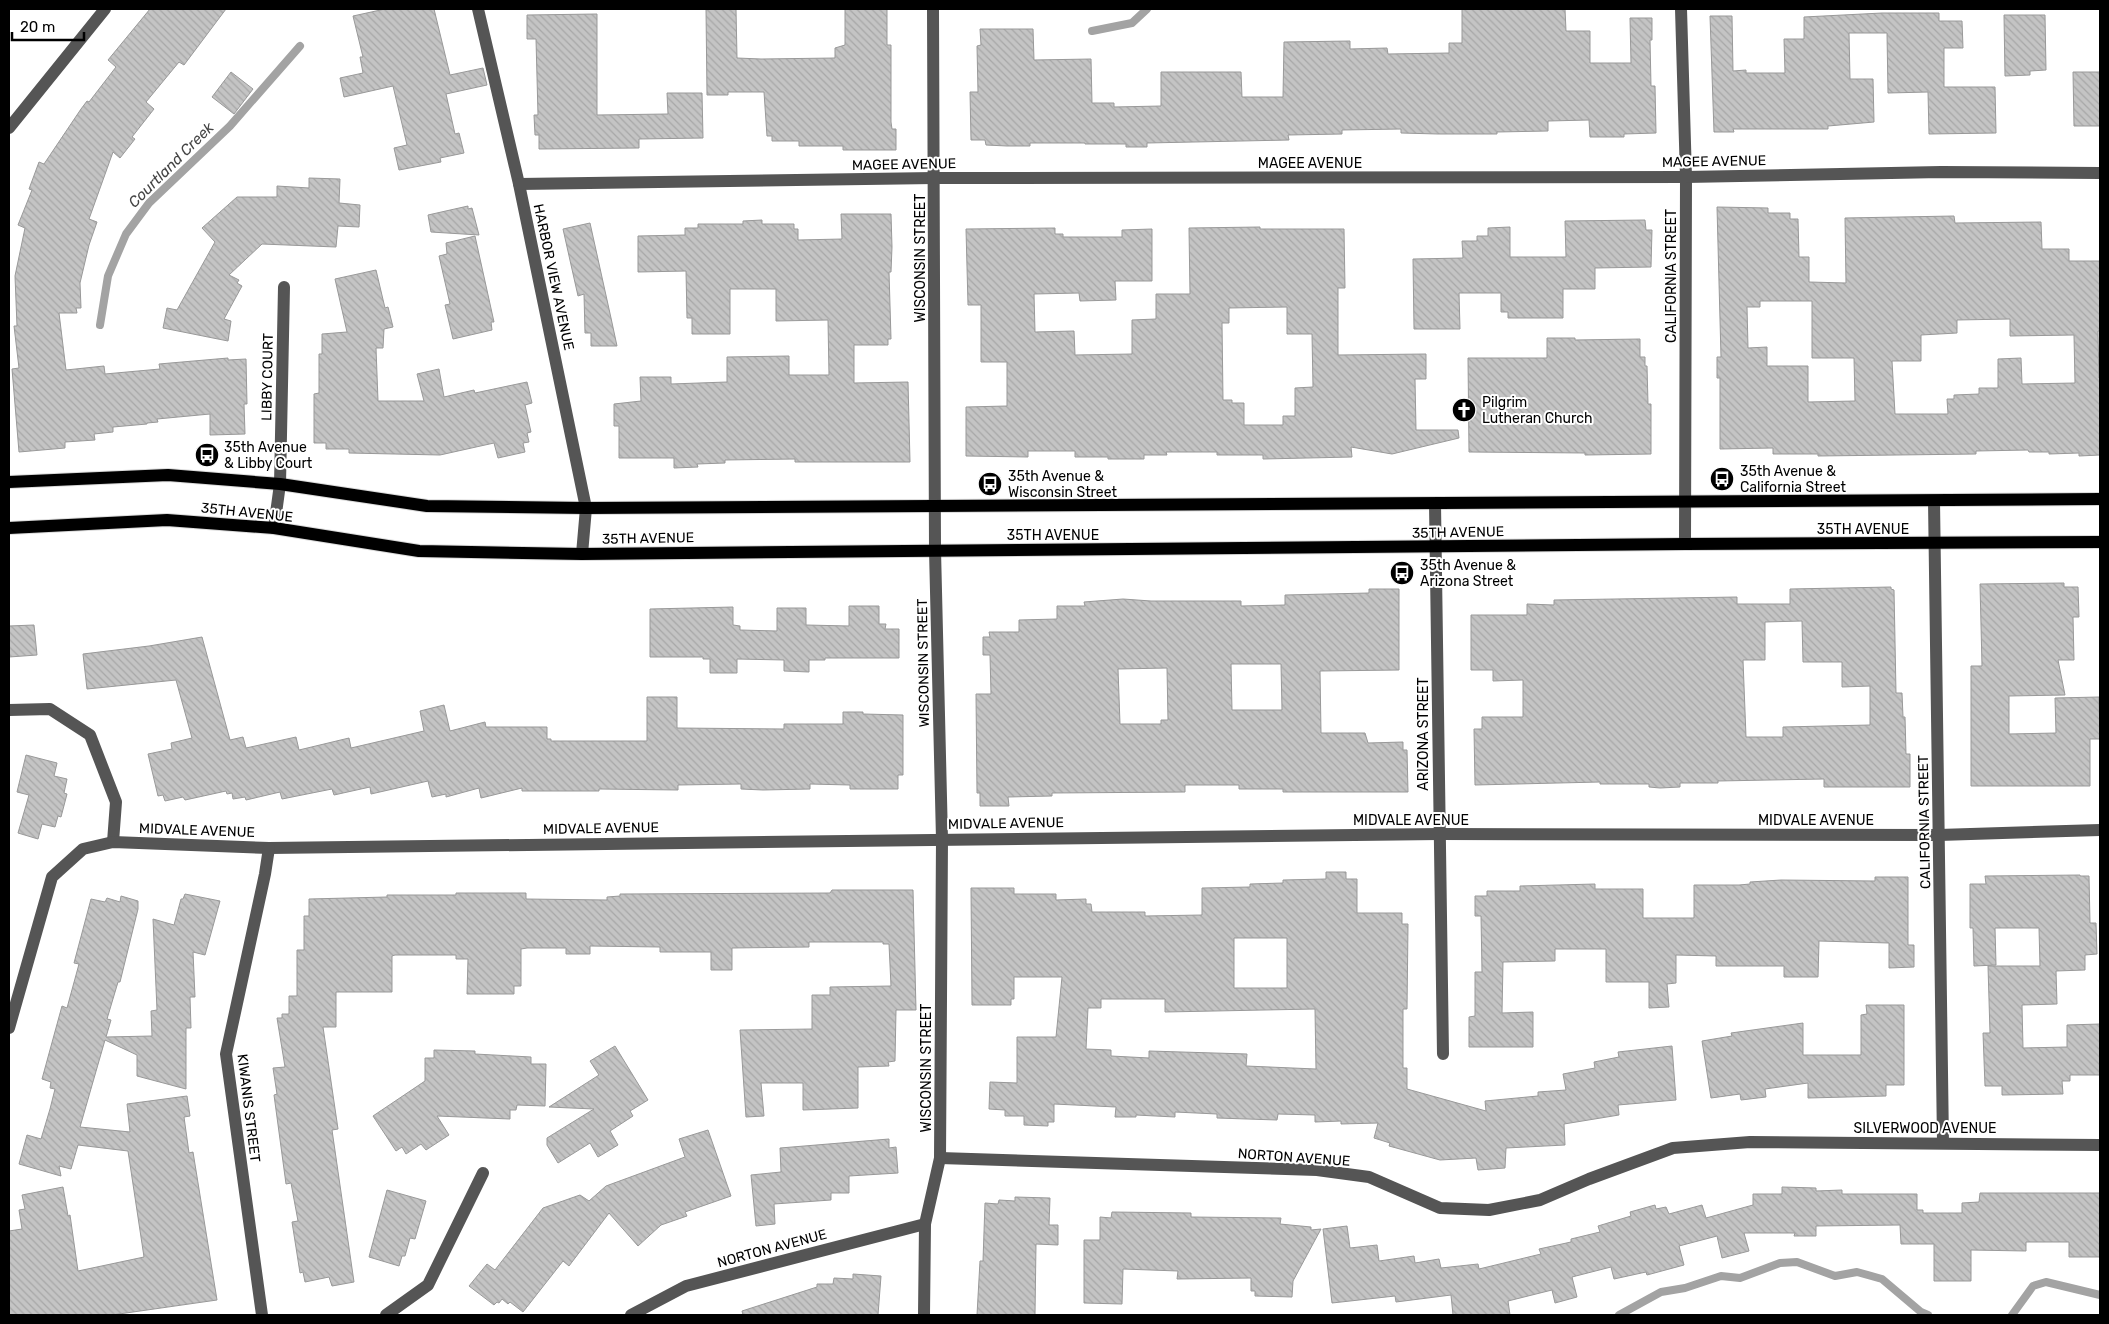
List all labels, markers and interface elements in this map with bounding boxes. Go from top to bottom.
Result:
scale bar [12,10,85,42]
text: 20 m [20,18,55,36]
water label: Courtland Creek [125,118,218,211]
street label: MAGEE AVENUE [1662,152,1766,171]
street label: MAGEE AVENUE [852,155,956,174]
street label: MAGEE AVENUE [1258,155,1362,172]
street label: WISCONSIN STREET [912,194,929,322]
street label: HARBOR VIEW AVENUE [530,202,577,352]
street label: CALIFORNIA STREET [1663,209,1680,343]
street label: LIBBY COURT [258,333,277,421]
place label: Pilgrim Lutheran Church [1482,394,1593,427]
church icon: Pilgrim Lutheran Church [1451,397,1477,423]
place label: 35th Avenue & Libby Court [224,439,313,472]
bus stop icon: 35th Avenue & Libby Court [194,442,220,468]
place label: 35th Avenue & California Street [1740,463,1846,496]
bus stop icon: 35th Avenue & California Street [1709,466,1735,492]
place label: 35th Avenue & Wisconsin Street [1008,468,1117,501]
bus stop icon: 35th Avenue & Wisconsin Street [977,471,1003,497]
street label: 35TH AVENUE [200,499,294,526]
street label: 35TH AVENUE [1817,521,1909,538]
street label: 35TH AVENUE [1412,523,1504,542]
street label: 35TH AVENUE [1007,527,1099,544]
street label: 35TH AVENUE [602,529,694,548]
place label: 35th Avenue & Arizona Street [1420,557,1516,590]
bus stop icon: 35th Avenue & Arizona Street [1389,560,1415,586]
street label: WISCONSIN STREET [914,598,933,728]
street label: ARIZONA STREET [1415,677,1432,791]
street label: CALIFORNIA STREET [1915,755,1934,889]
street label: MIDVALE AVENUE [1353,812,1469,829]
street label: MIDVALE AVENUE [1758,812,1874,829]
street label: MIDVALE AVENUE [948,814,1064,833]
street label: MIDVALE AVENUE [543,819,659,838]
street label: MIDVALE AVENUE [139,820,255,841]
street label: WISCONSIN STREET [918,1004,935,1132]
street label: KIWANIS STREET [233,1053,264,1163]
street label: SILVERWOOD AVENUE [1854,1120,1996,1137]
street label: NORTON AVENUE [1237,1145,1351,1170]
street label: NORTON AVENUE [715,1226,829,1271]

